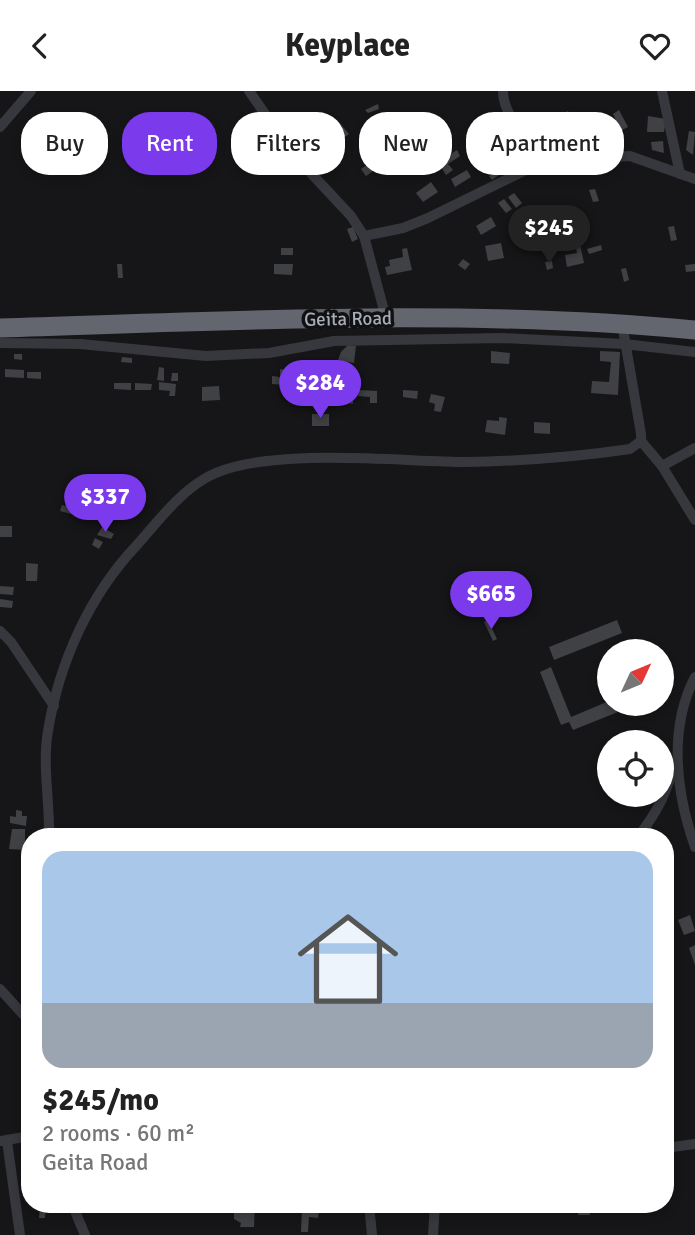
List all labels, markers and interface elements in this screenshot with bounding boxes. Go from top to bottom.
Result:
text: Keyplace [285,26,410,65]
icon: back [21,27,59,65]
icon: heart [636,27,674,65]
chip: Buy [21,112,108,175]
chip: Rent [122,112,217,175]
chip: Filters [231,112,345,175]
chip: New [359,112,452,175]
chip: Apartment [466,112,624,175]
pin: $245 [508,205,590,265]
text: $245 [524,213,574,242]
street label: Geita Road [304,306,392,332]
pin: $284 [279,361,361,420]
text: $284 [295,368,345,397]
pin: $337 [64,475,146,534]
text: $337 [80,482,130,511]
pin: $665 [450,571,532,631]
text: $665 [466,579,516,608]
north arrow [597,639,674,716]
map controls [597,639,674,807]
button: locate [597,730,674,807]
icon: home [285,896,411,1022]
text: $245/mo [42,1082,159,1119]
text: 2 rooms · 60 m² [42,1119,195,1148]
text: Geita Road [42,1148,148,1177]

